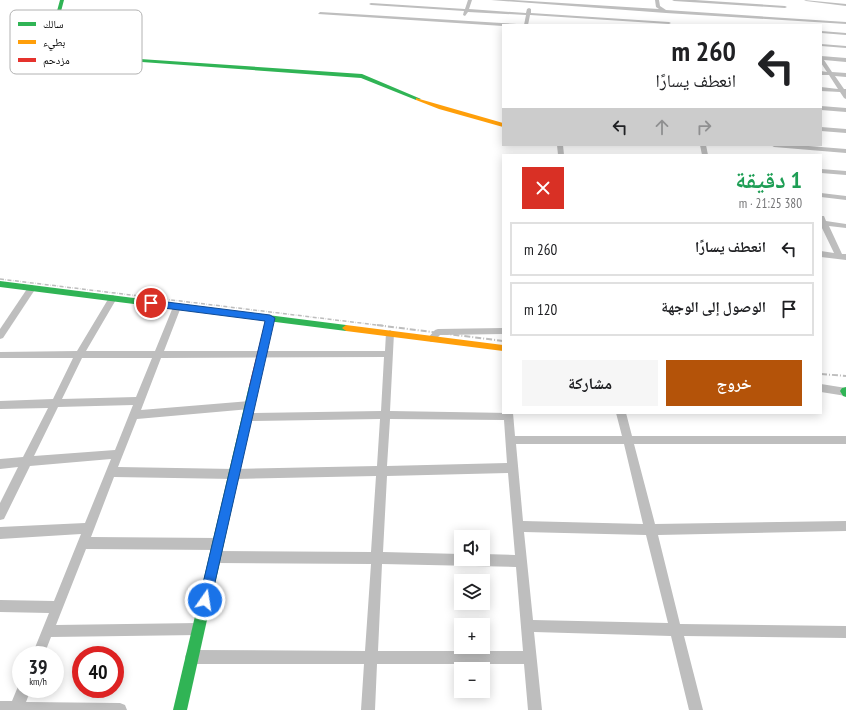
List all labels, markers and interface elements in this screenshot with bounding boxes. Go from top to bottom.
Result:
legend [10,10,142,74]
text: سالك [43,17,63,31]
text: 260 m [672,32,736,69]
text: بطيء [43,35,65,51]
icon: left [750,40,802,92]
text: مزدحم [43,53,70,68]
text: انعطف يسارًا [656,69,736,92]
icon: left [609,116,631,138]
icon: ahead [651,116,673,138]
icon: right [693,116,715,138]
text: 1 دقيقة [735,164,802,195]
button: close [522,167,564,209]
text: 380 m · 21:25 [739,195,802,212]
text: انعطف يسارًا [695,237,766,256]
icon: left [778,238,800,260]
text: 260 m [524,240,557,259]
pin [134,286,168,320]
icon: arrive [140,292,162,314]
text: الوصول إلى الوجهة [661,297,766,316]
icon: arrive [778,298,800,320]
text: 120 m [524,300,557,319]
button: مشاركة [522,360,658,406]
button: خروج [666,360,802,406]
map controls [454,530,490,698]
button: sound [454,530,490,566]
button: layers [454,574,490,610]
position arrow [184,579,226,621]
button: + [454,618,490,654]
speed limit sign: 40 [72,646,124,698]
text: 39 [28,654,48,680]
button: − [454,662,490,698]
text: km/h [29,675,47,688]

